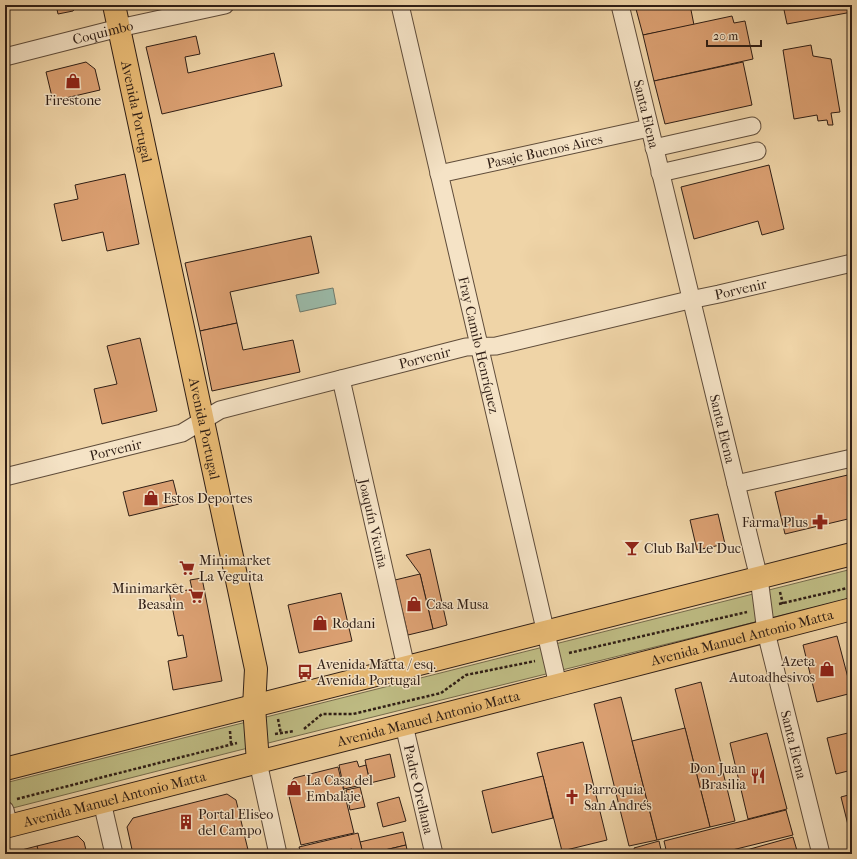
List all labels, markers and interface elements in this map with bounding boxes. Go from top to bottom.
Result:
street label: Coquimbo [71,17,135,48]
scale bar [707,22,761,48]
text: 20 m [713,29,738,43]
street label: Avenida Portugal [117,58,155,164]
shop icon: Firestone [64,72,82,90]
street label: Santa Elena [629,78,663,151]
place label: Firestone [45,92,101,109]
street label: Pasaje Buenos Aires [485,130,604,172]
street label: Fray Camilo Henríquez [454,275,503,415]
street label: Porvenir [713,275,769,304]
street label: Porvenir [397,343,453,373]
street label: Avenida Portugal [185,375,223,481]
street label: Santa Elena [706,393,739,465]
street label: Porvenir [88,435,144,465]
street label: Joaquín Vicuña [355,476,392,570]
shop icon: Estos Deportes [142,489,160,507]
place label: Estos Deportes [163,490,252,507]
pharmacy icon: Farma Plus [811,513,829,531]
place label: Farma Plus [742,514,808,531]
bar icon: Club Bal Le Duc [623,539,641,557]
place label: Club Bal Le Duc [644,540,741,557]
place label: Minimarket La Veguita [199,552,271,585]
supermarket icon: Minimarket La Veguita [178,559,196,577]
place label: Minimarket Beasain [112,580,184,613]
supermarket icon: Minimarket Beasain [187,587,205,605]
shop icon: Casa Musa [405,595,423,613]
place label: Casa Musa [426,596,489,613]
street label: Avenida Manuel Antonio Matta [648,606,836,670]
shop icon: Rodani [311,614,329,632]
place label: Rodani [332,615,375,632]
place label: Azeta Autoadhesivos [728,653,816,686]
place label: Avenida Matta / esq. Avenida Portugal [316,656,436,689]
shop icon: Azeta Autoadhesivos [818,660,836,678]
bus stop icon: Avenida Matta / esq. Avenida Portugal [296,663,314,681]
street label: Avenida Manuel Antonio Matta [334,687,522,751]
street label: Santa Elena [777,709,810,781]
street label: Padre Orellana [400,743,437,836]
place label: Don Juan Brasilia [690,760,747,793]
restaurant icon: Don Juan Brasilia [749,767,767,785]
street label: Avenida Manuel Antonio Matta [20,768,208,831]
place label: La Casa del Embalaje [306,772,373,805]
shop icon: La Casa del Embalaje [285,779,303,797]
place label: Parroquia San Andrés [584,781,652,814]
church icon: Parroquia San Andrés [563,788,581,806]
place label: Portal Eliseo del Campo [198,806,273,839]
building icon: Portal Eliseo del Campo [177,813,195,831]

